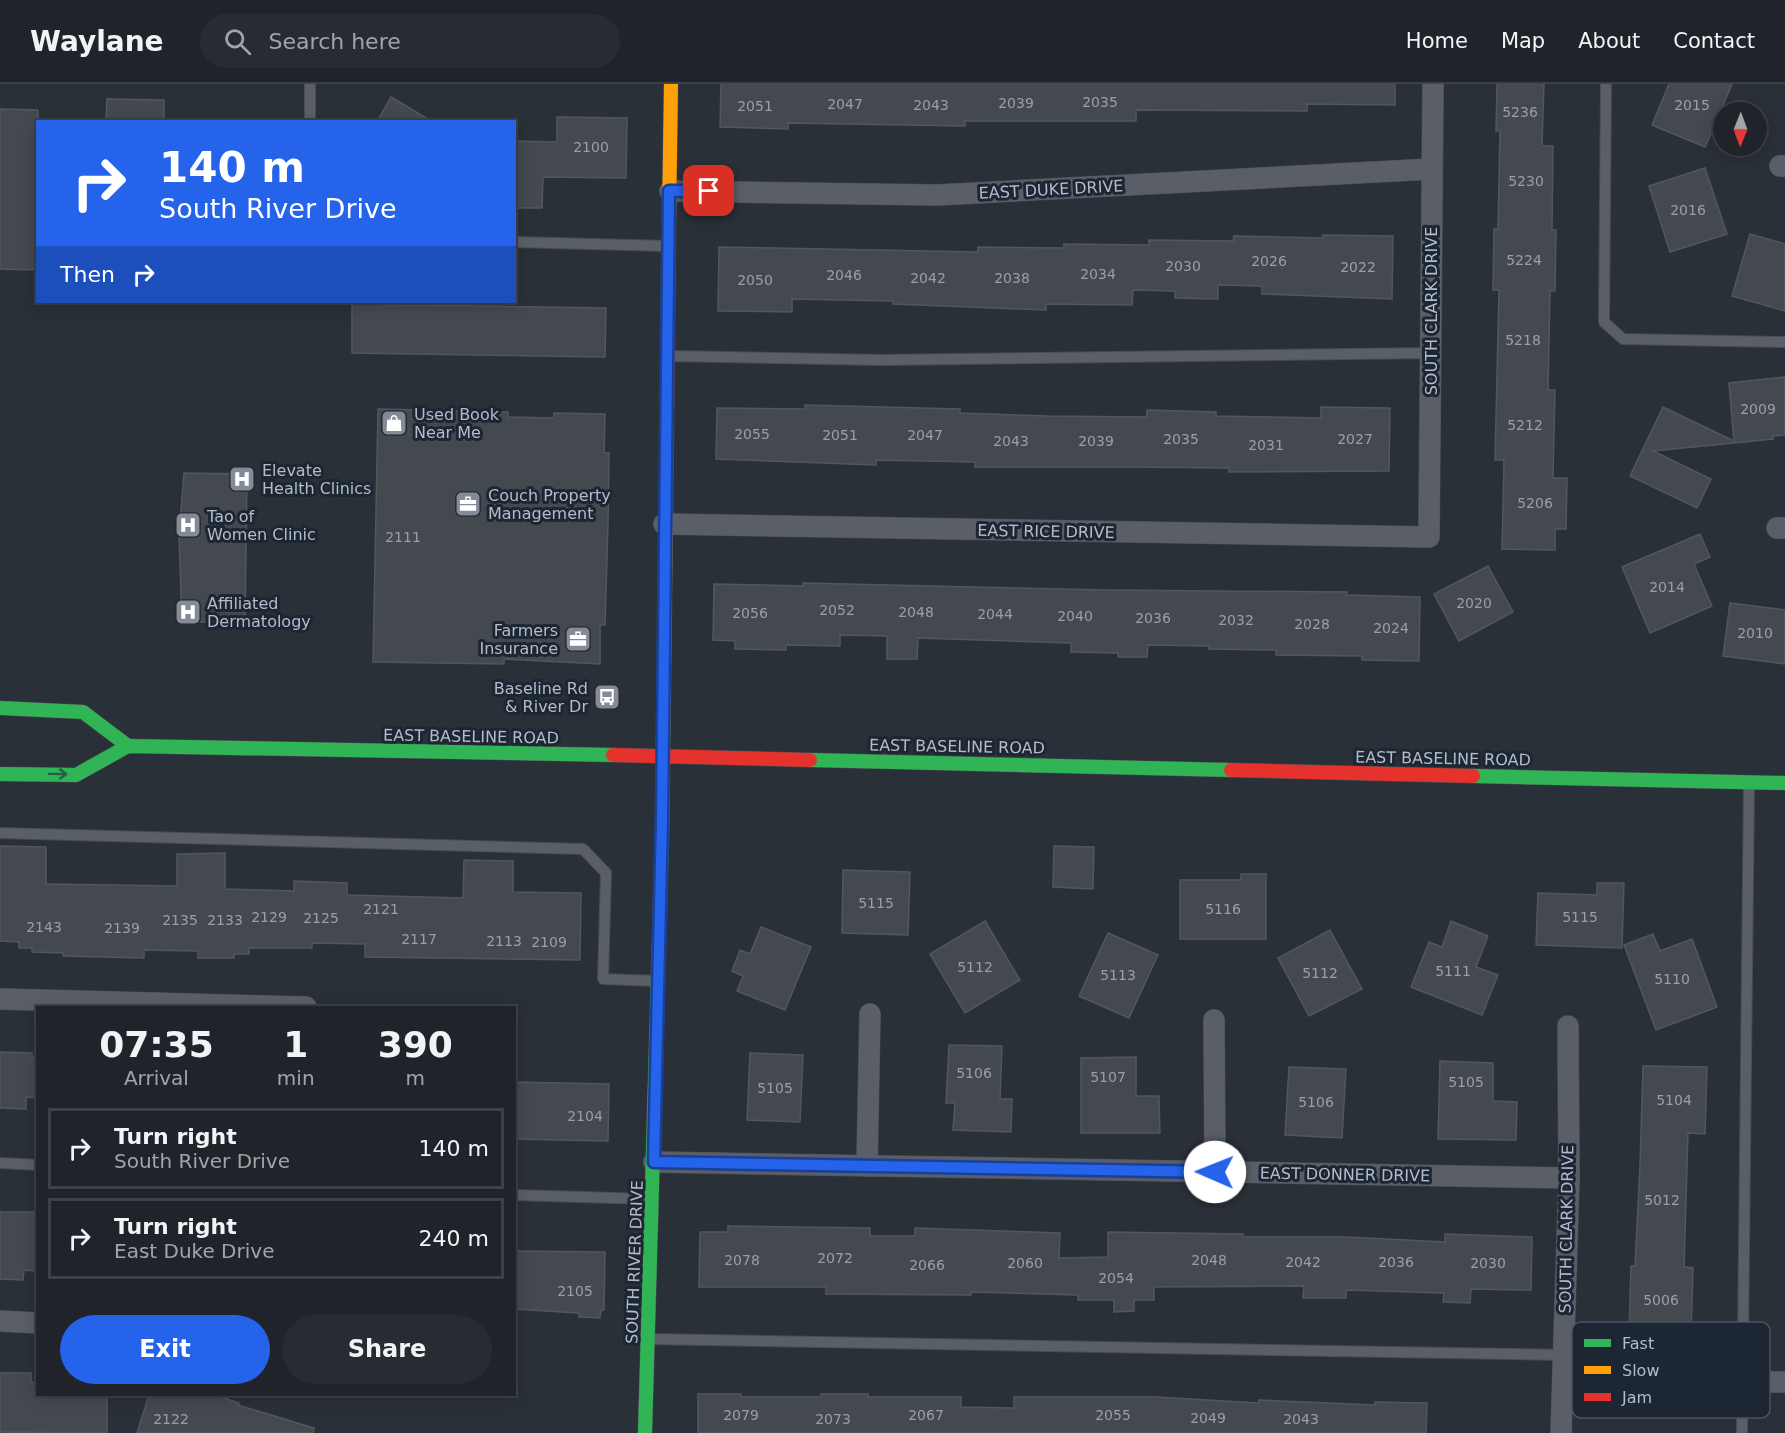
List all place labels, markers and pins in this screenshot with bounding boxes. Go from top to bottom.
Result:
pin [683,165,734,216]
place label: Used Book Near Me [414,405,500,442]
shop icon: Used Book Near Me [379,408,409,438]
place label: Elevate Health Clinics [262,461,371,498]
hospital icon: Elevate Health Clinics [227,464,257,494]
place label: Couch Property Management [488,486,611,523]
office icon: Couch Property Management [453,489,483,519]
place label: Tao of Women Clinic [206,507,316,544]
hospital icon: Tao of Women Clinic [173,510,203,540]
place label: Affiliated Dermatology [207,594,311,631]
hospital icon: Affiliated Dermatology [173,597,203,627]
place label: Farmers Insurance [480,621,558,658]
office icon: Farmers Insurance [563,624,593,654]
place label: Baseline Rd & River Dr [494,679,588,716]
bus stop icon: Baseline Rd & River Dr [592,682,622,712]

